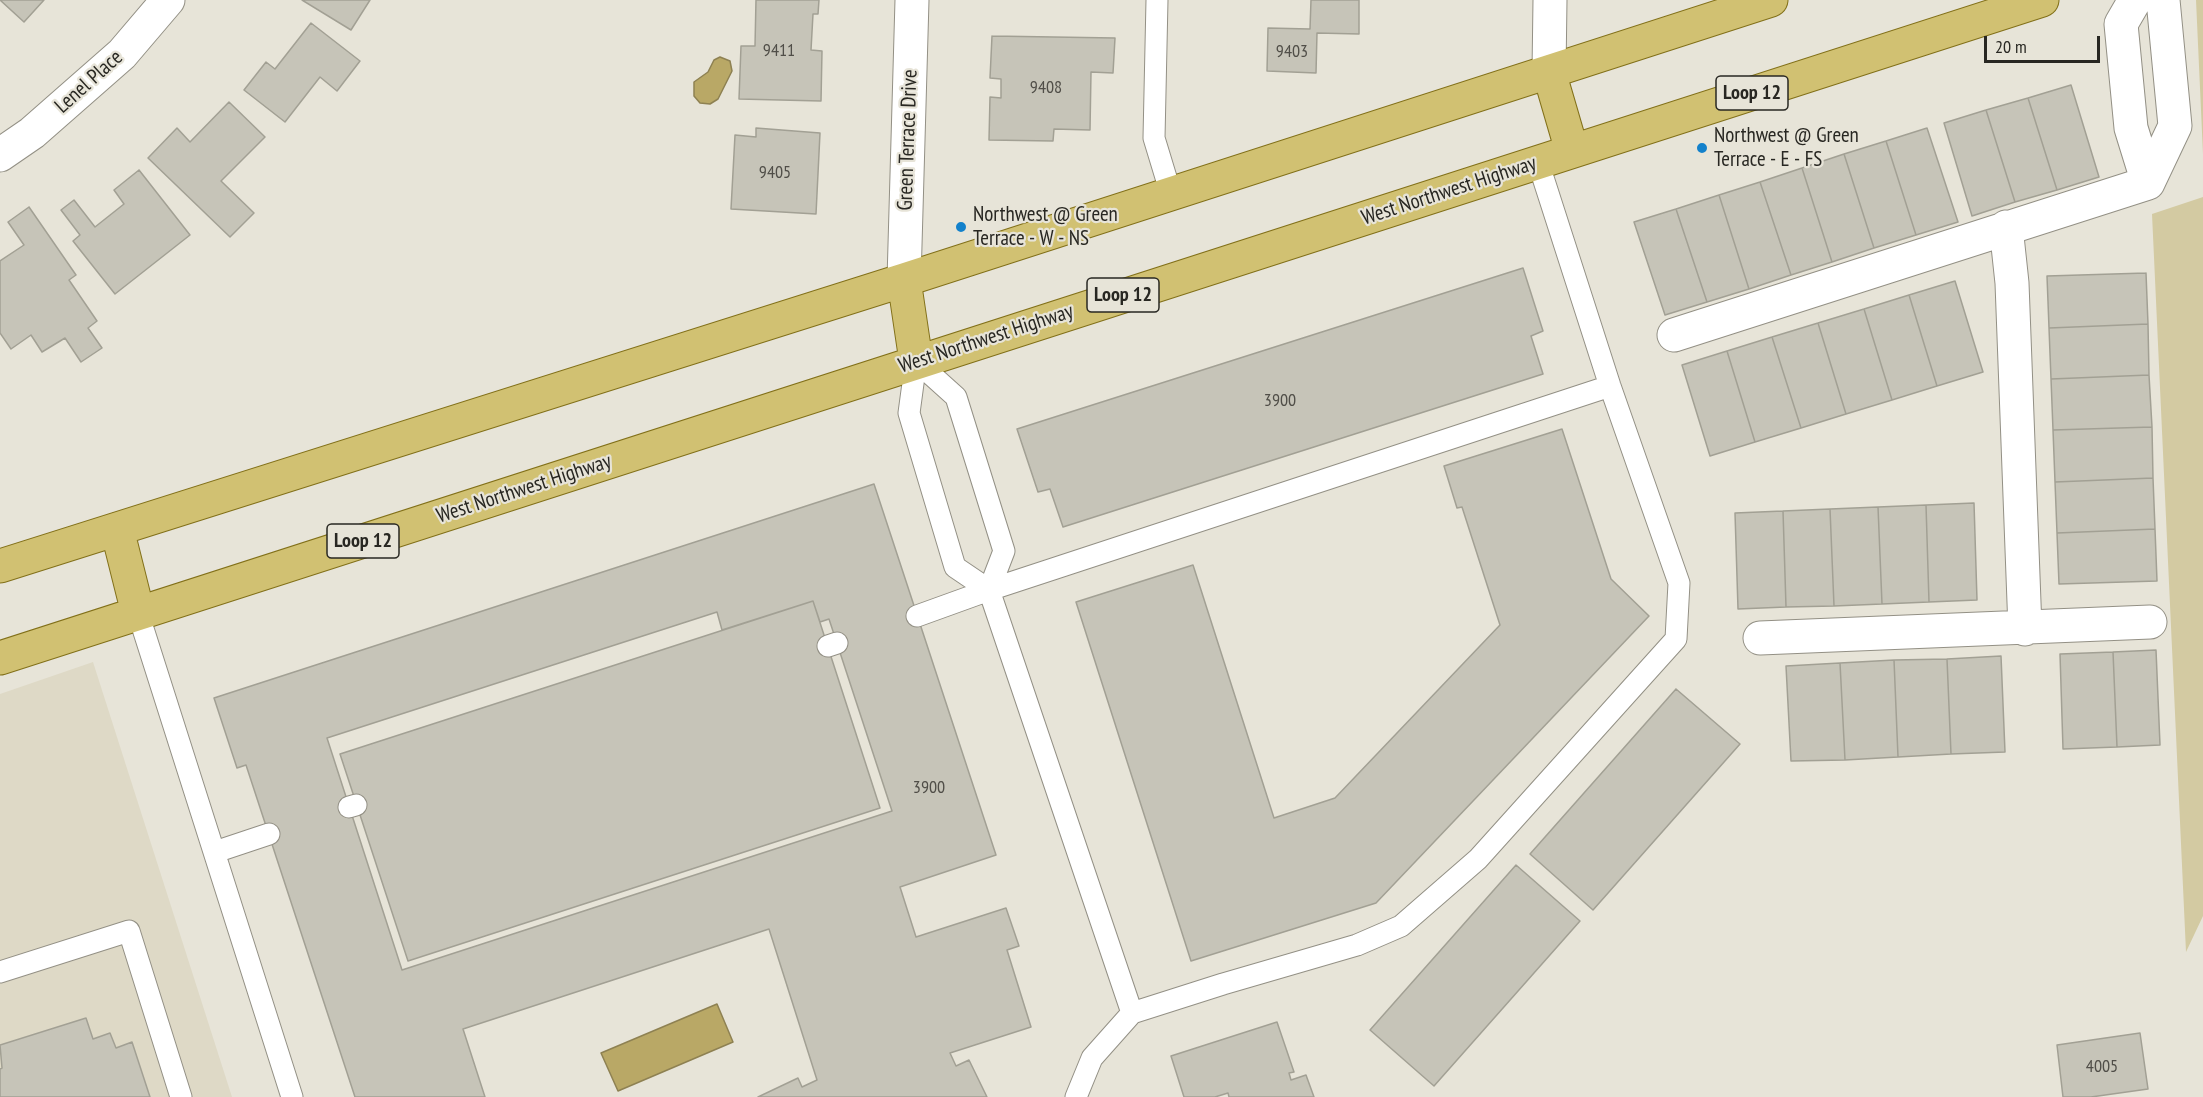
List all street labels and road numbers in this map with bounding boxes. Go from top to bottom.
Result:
street label: Lenel Place [50,45,128,119]
street label: Green Terrace Drive [893,69,923,211]
road number: Loop 12 [1716,76,1788,110]
street label: West Northwest Highway [1359,151,1539,231]
road number: Loop 12 [1087,278,1159,312]
street label: West Northwest Highway [896,299,1076,379]
street label: West Northwest Highway [434,449,614,529]
road number: Loop 12 [327,524,399,558]

